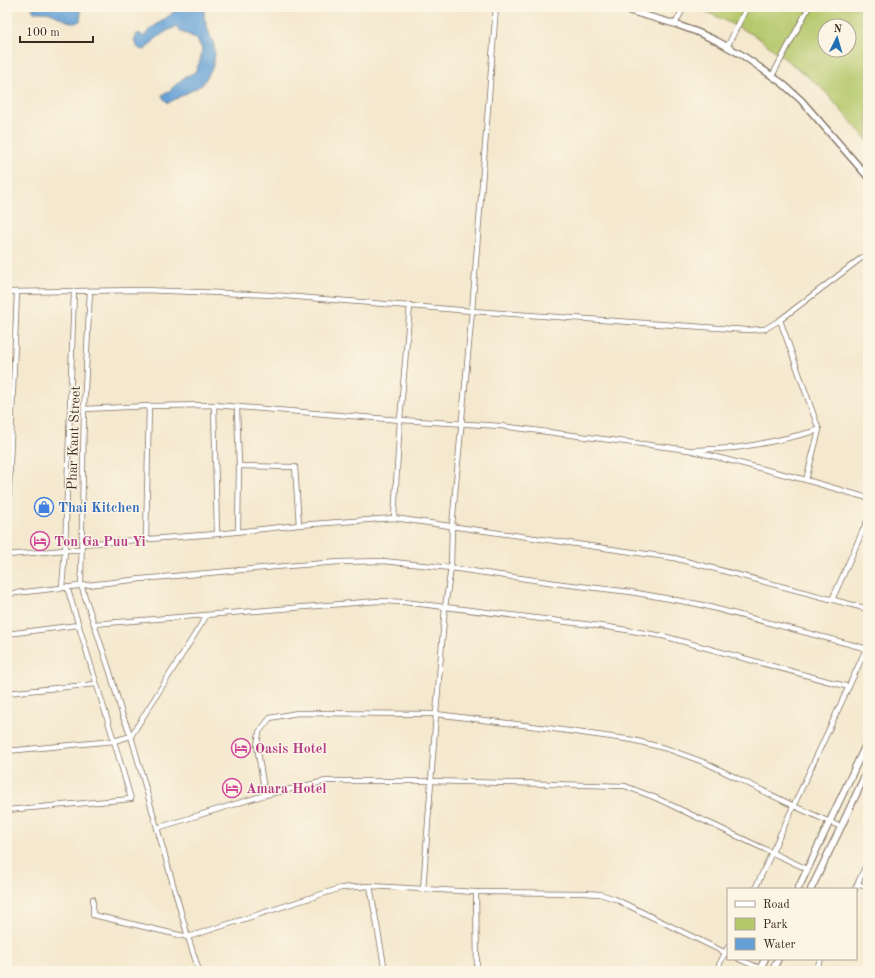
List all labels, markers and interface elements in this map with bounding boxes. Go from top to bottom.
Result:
scale bar [20,18,93,44]
north arrow [817,18,857,58]
text: N [833,24,843,35]
text: 100 m [26,27,60,39]
street label: Phar Kant Street [65,385,83,491]
shop icon: Thai Kitchen [33,496,55,518]
place label: Thai Kitchen [58,501,140,515]
hotel icon: Ton Ga Puu Yi [29,530,51,552]
place label: Ton Ga Puu Yi [54,535,146,549]
hotel icon: Oasis Hotel [230,737,252,759]
place label: Oasis Hotel [255,742,327,756]
hotel icon: Amara Hotel [221,777,243,799]
place label: Amara Hotel [246,782,327,796]
legend [727,888,857,960]
text: Road [763,899,790,911]
text: Park [763,919,788,931]
text: Water [763,939,796,951]

